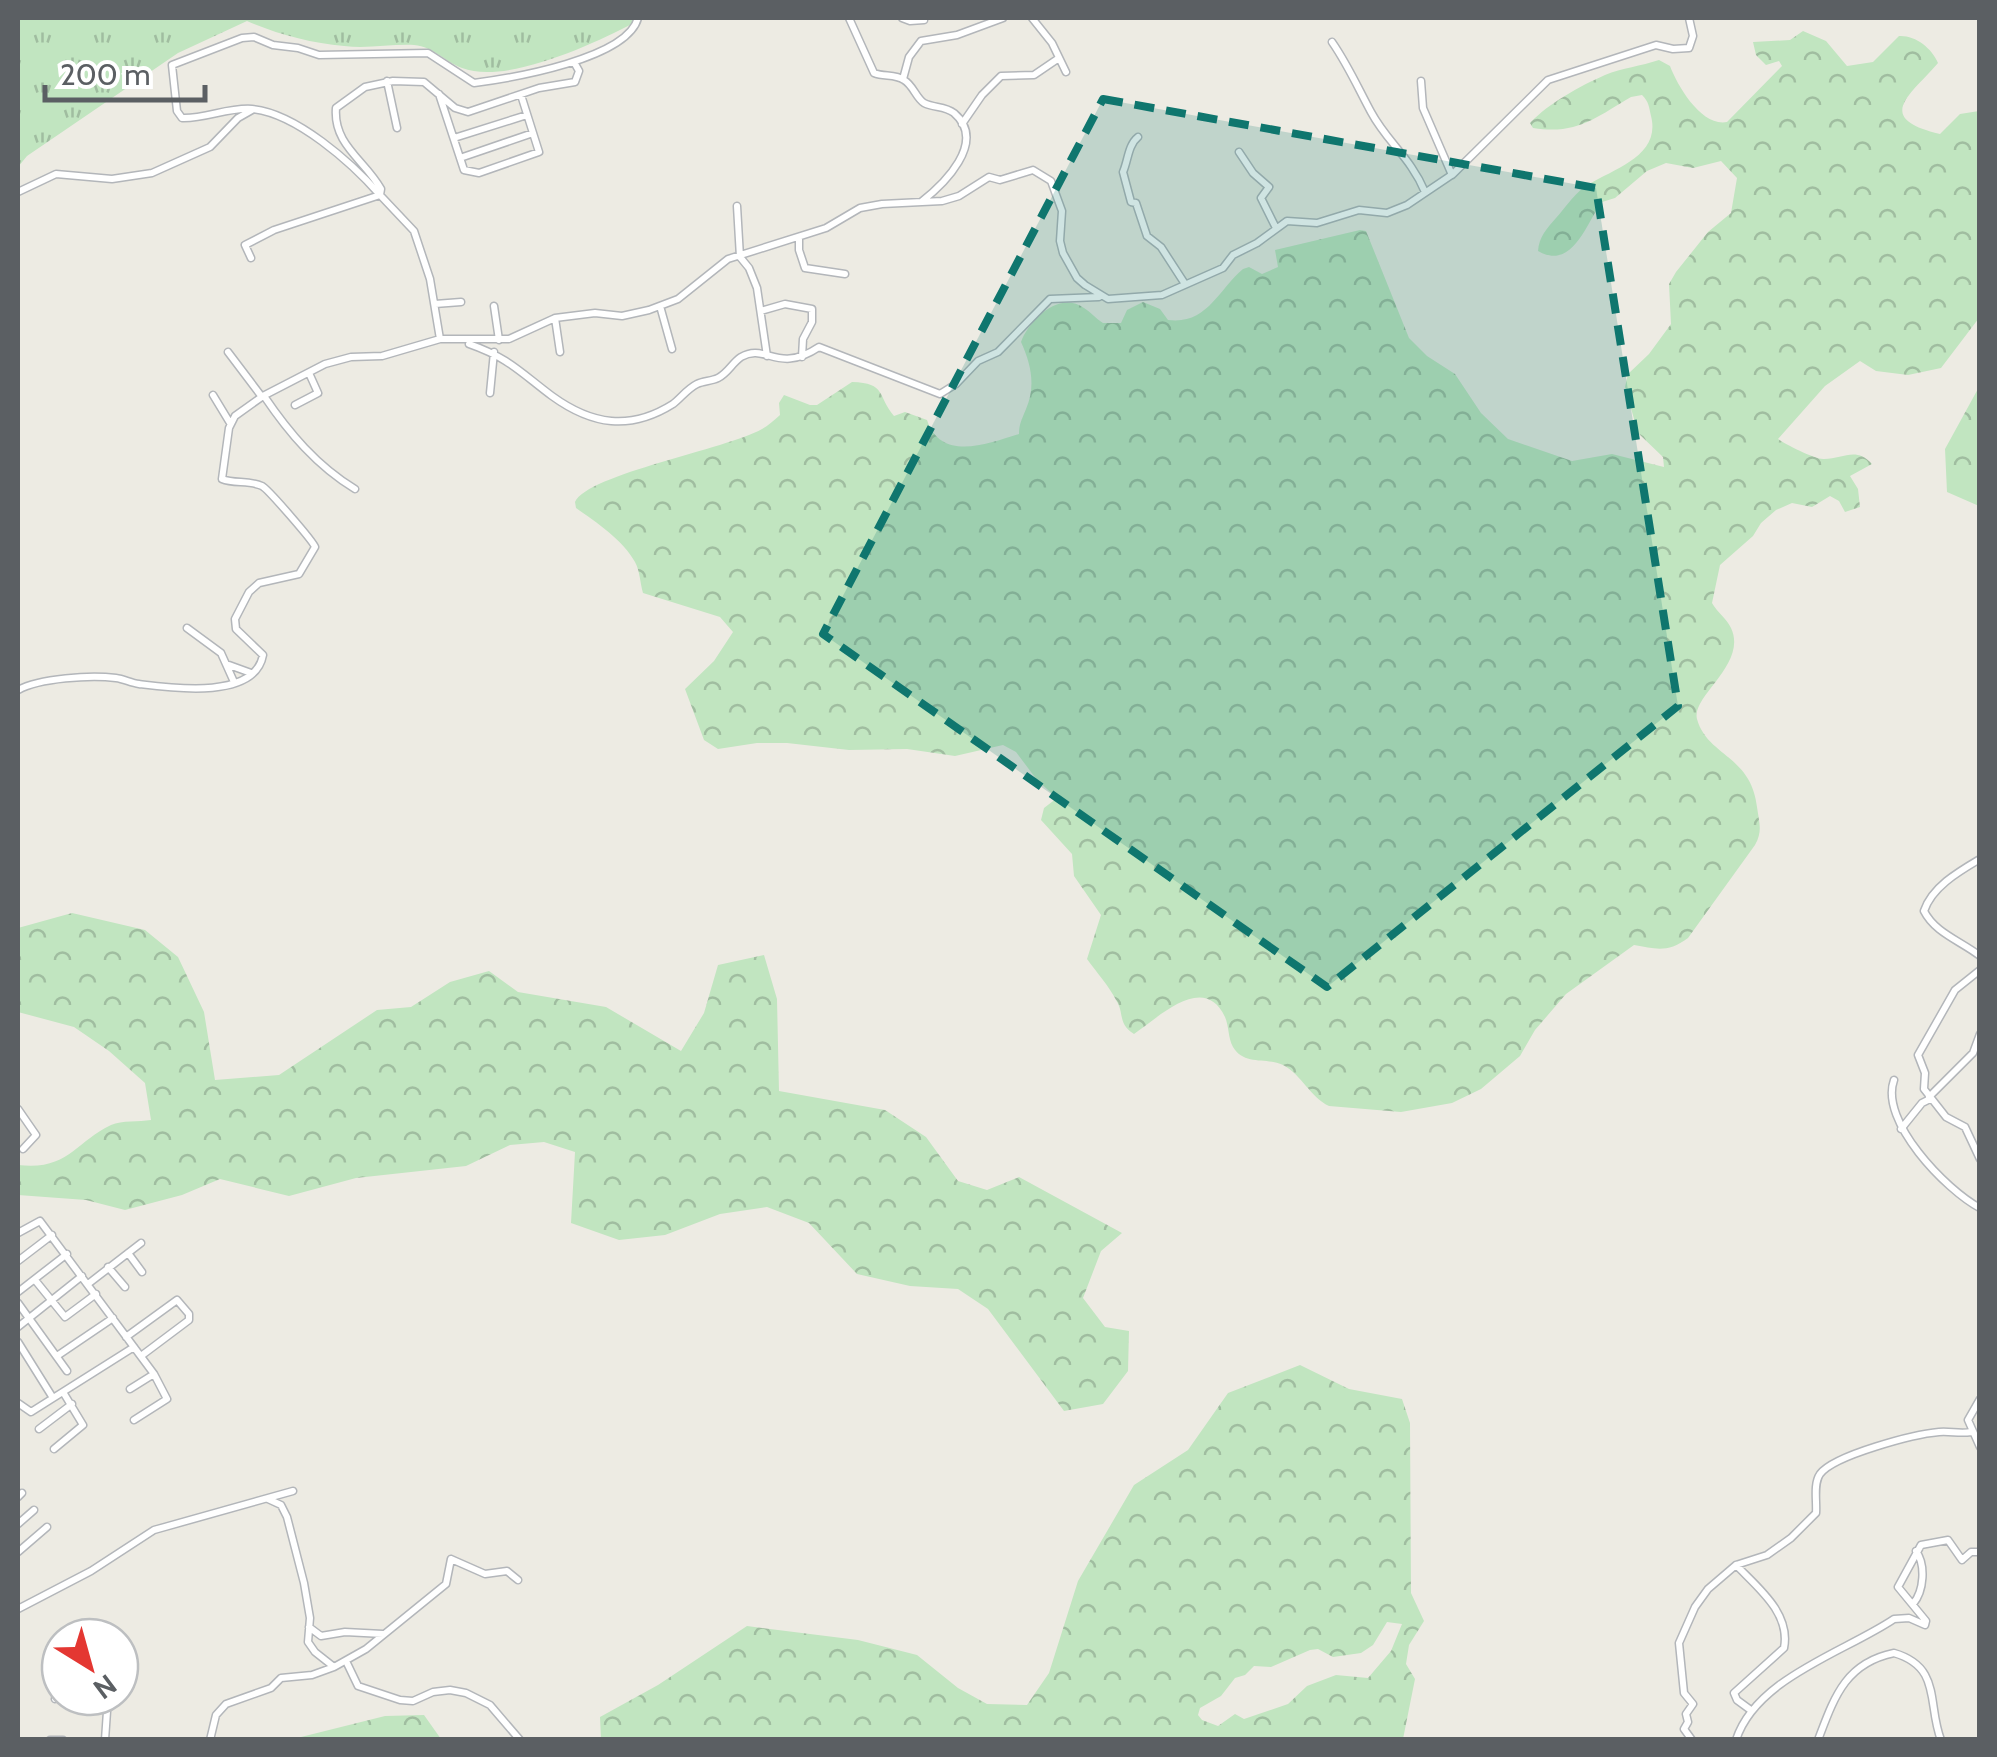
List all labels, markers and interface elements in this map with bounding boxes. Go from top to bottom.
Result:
scale bar [45,40,205,102]
text: 200 m [60,56,151,93]
north arrow [40,1617,140,1717]
text: N [87,1667,123,1706]

